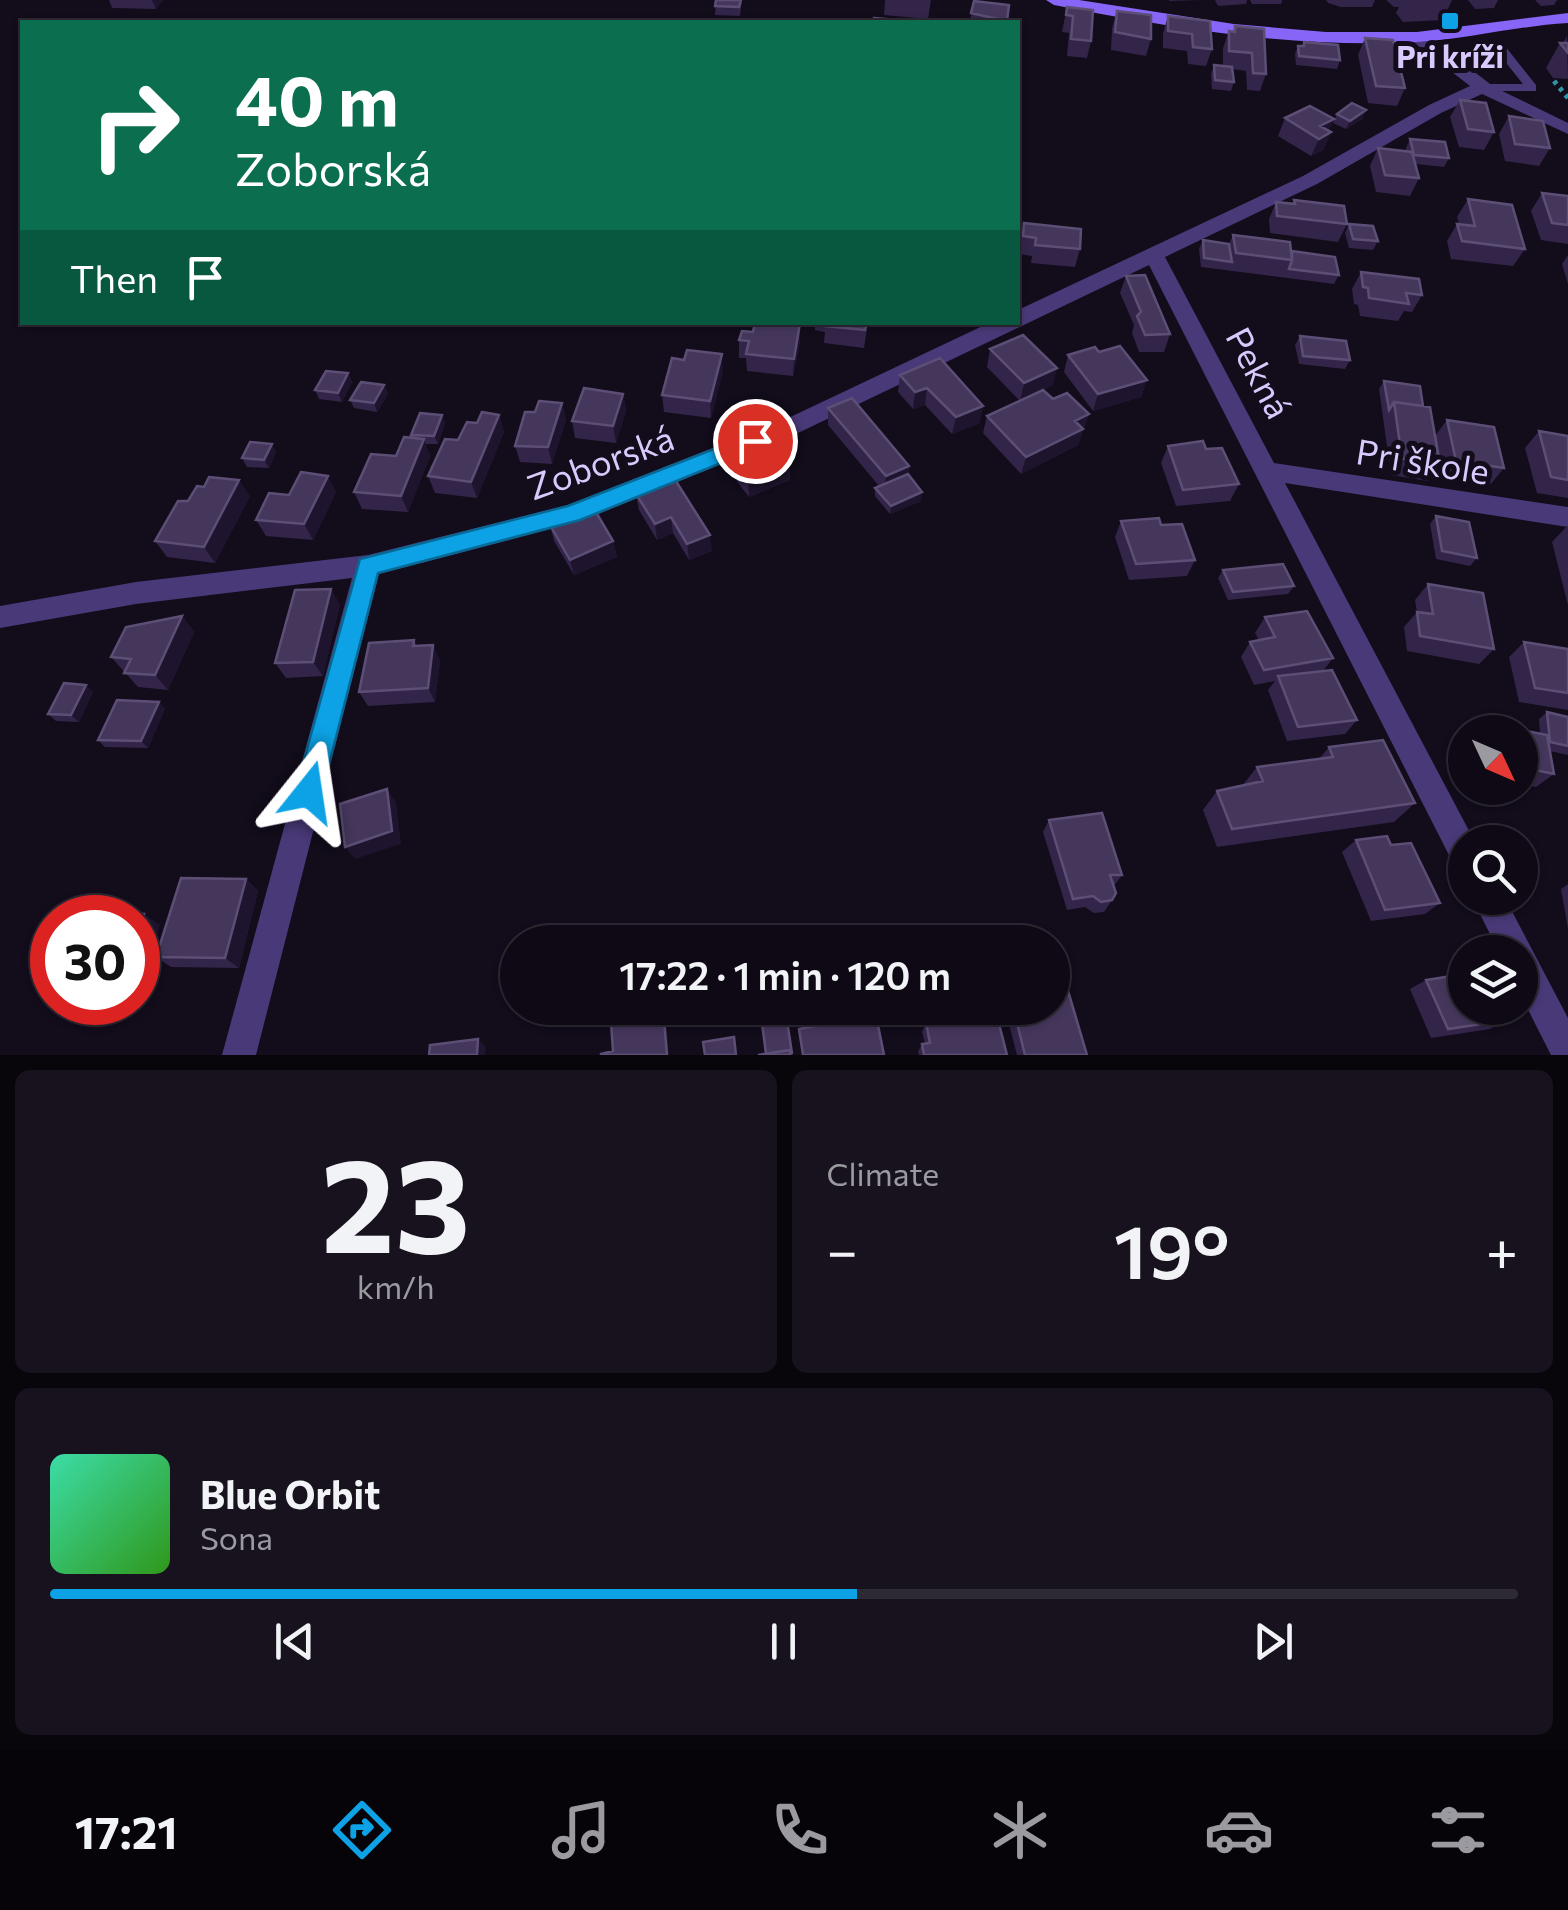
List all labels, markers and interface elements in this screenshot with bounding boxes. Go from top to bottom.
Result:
marker: Pri kríži [1439,10,1461,32]
place label: Pri kríži [1396,37,1504,74]
text: 40 m [235,55,399,140]
icon: right [70,60,200,190]
text: Zoborská [235,140,431,195]
icon: arrive [178,250,233,305]
text: Then [70,254,158,301]
street label: Pekná [1218,319,1302,425]
pin [713,399,798,484]
icon: arrive [728,414,783,469]
street label: Zoborská [521,415,679,507]
street label: Pri škole [1353,428,1493,492]
north arrow [1448,715,1538,805]
map controls [1448,715,1538,1025]
position arrow [257,740,361,844]
button: search [1448,825,1538,915]
speed limit sign: 30 [30,895,160,1025]
button: layers [1448,935,1538,1025]
text: 17:22 · 1 min · 120 m [619,951,951,998]
text: 23 [321,1121,471,1280]
text: Climate [827,1153,939,1193]
text: 19° [1114,1203,1230,1294]
text: − [827,1215,858,1282]
text: + [1486,1215,1518,1282]
text: km/h [357,1266,435,1306]
text: Blue Orbit [200,1470,380,1517]
text: Sona [200,1517,273,1557]
icon: previous [267,1614,322,1669]
icon: pause [756,1614,811,1669]
icon: next [1246,1614,1301,1669]
icon: directions [327,1795,397,1865]
icon: music [546,1795,616,1865]
icon: phone [765,1795,835,1865]
icon: climate [985,1795,1055,1865]
icon: car [1204,1795,1274,1865]
icon: filters [1423,1795,1493,1865]
text: 17:21 [75,1803,178,1858]

